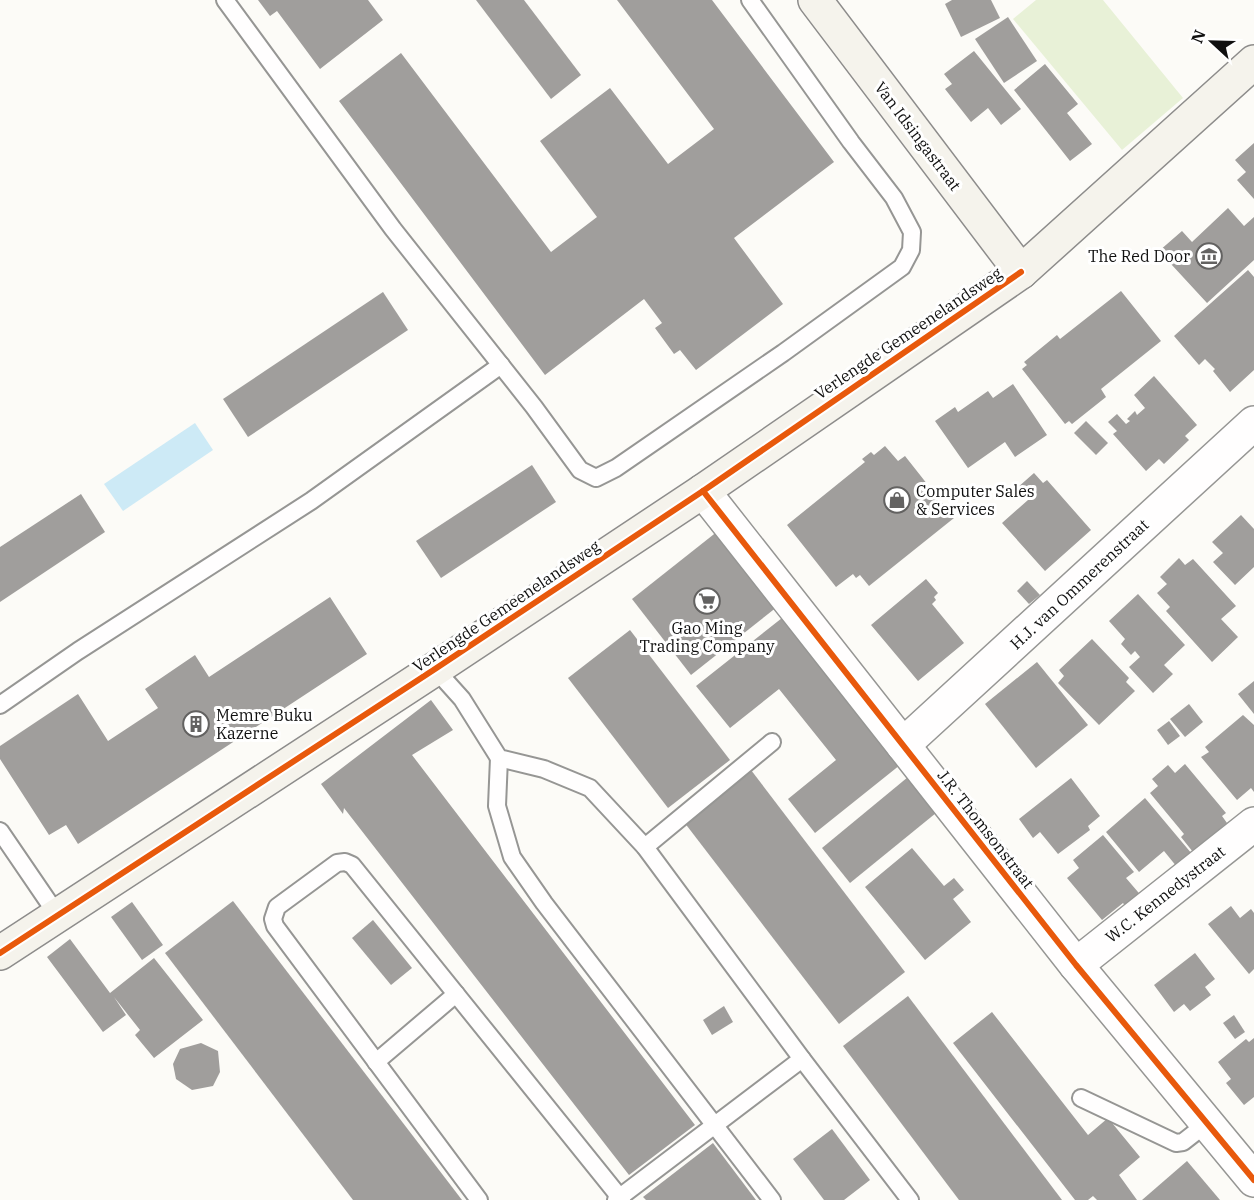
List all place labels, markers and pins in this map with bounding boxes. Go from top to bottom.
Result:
museum icon: The Red Door [1194,241,1224,271]
place label: The Red Door [1088,246,1190,266]
place label: Computer Sales & Services [916,481,1035,519]
shop icon: Computer Sales & Services [882,485,912,515]
supermarket icon: Gao Ming Trading Company [692,586,722,616]
place label: Gao Ming Trading Company [639,618,775,656]
place label: Memre Buku Kazerne [216,705,313,743]
building icon: Memre Buku Kazerne [181,709,211,739]

